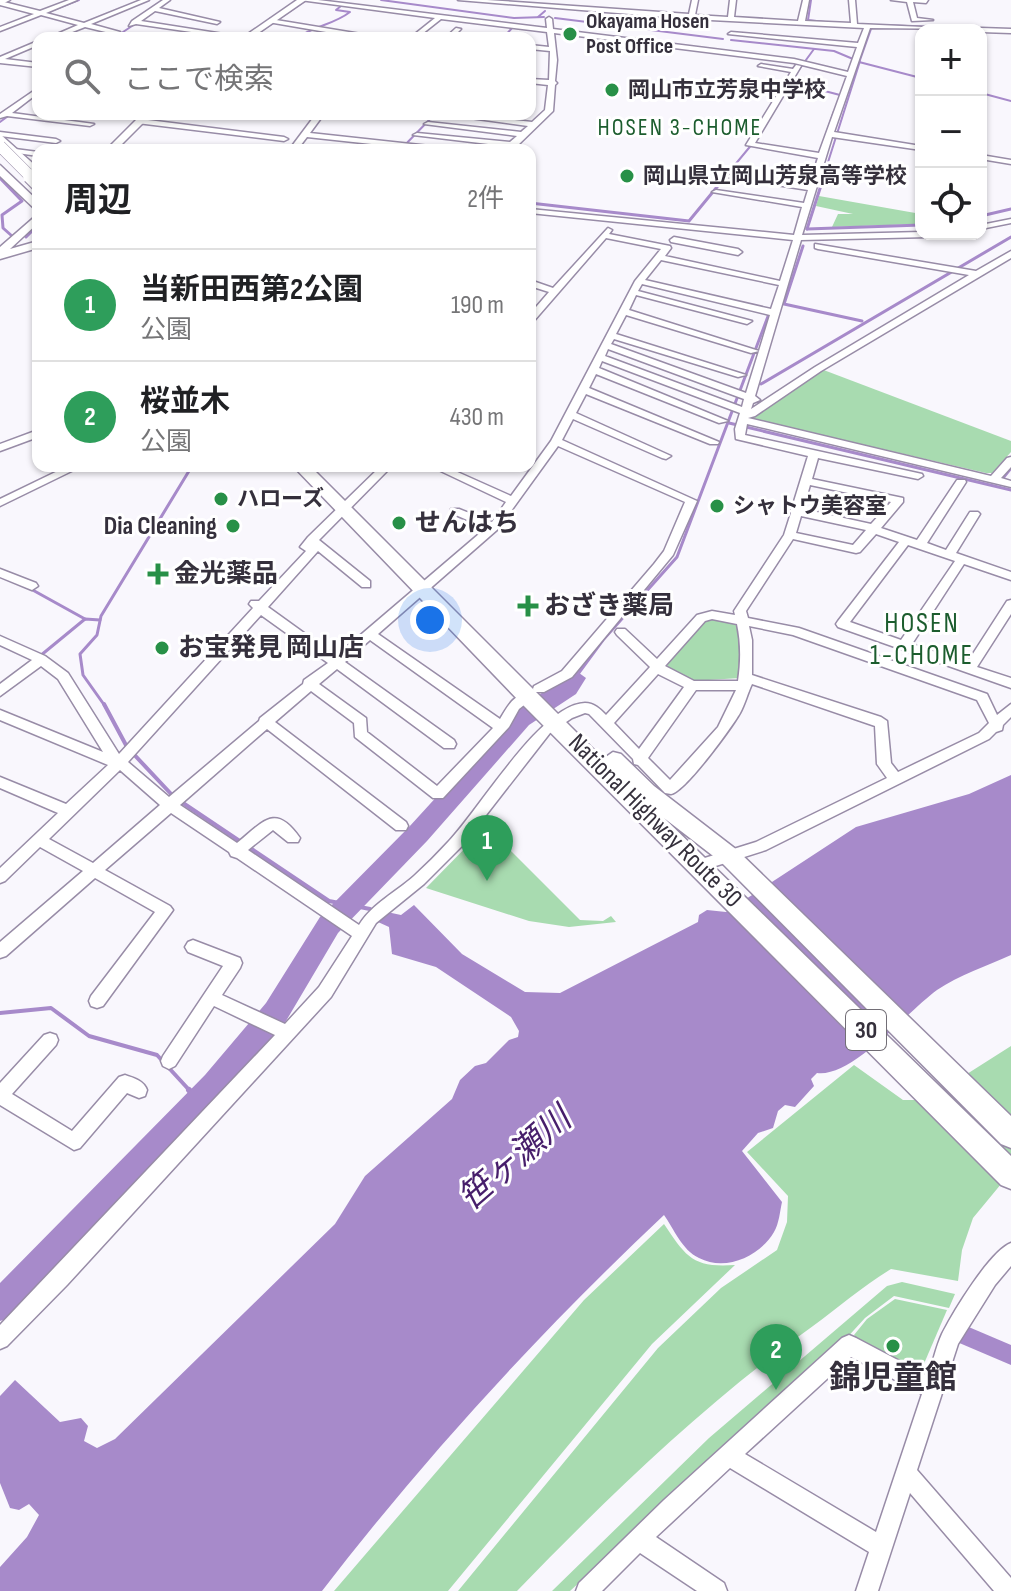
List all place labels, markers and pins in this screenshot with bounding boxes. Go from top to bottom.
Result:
place label: Okayama Hosen Post Office [586,8,709,60]
marker: Okayama Hosen Post Office [561,25,579,43]
place label: 岡山市立芳泉中学校 [628,77,826,104]
marker: 岡山市立芳泉中学校 [603,81,621,99]
place label: 岡山県立岡山芳泉高等学校 [643,163,907,190]
marker: 岡山県立岡山芳泉高等学校 [618,167,636,185]
place label: ハローズ [237,486,324,513]
marker: ハローズ [212,490,230,508]
place label: シャトウ美容室 [733,493,887,520]
marker: シャトウ美容室 [708,497,726,515]
place label: せんはち [415,508,519,539]
place label: Dia Cleaning [104,511,217,542]
marker: せんはち [390,514,408,532]
marker: Dia Cleaning [224,517,242,535]
place label: 金光薬品 [174,559,278,590]
marker: 金光薬品 [149,565,167,583]
place label: おざき薬局 [544,591,674,622]
marker: おざき薬局 [519,597,537,615]
place label: お宝発見 岡山店 [178,633,364,664]
marker: お宝発見 岡山店 [153,639,171,657]
pin: 1 [461,815,513,881]
pin: 2 [750,1324,802,1390]
marker: 錦児童館 [884,1337,902,1355]
place label: 錦児童館 [829,1359,957,1398]

